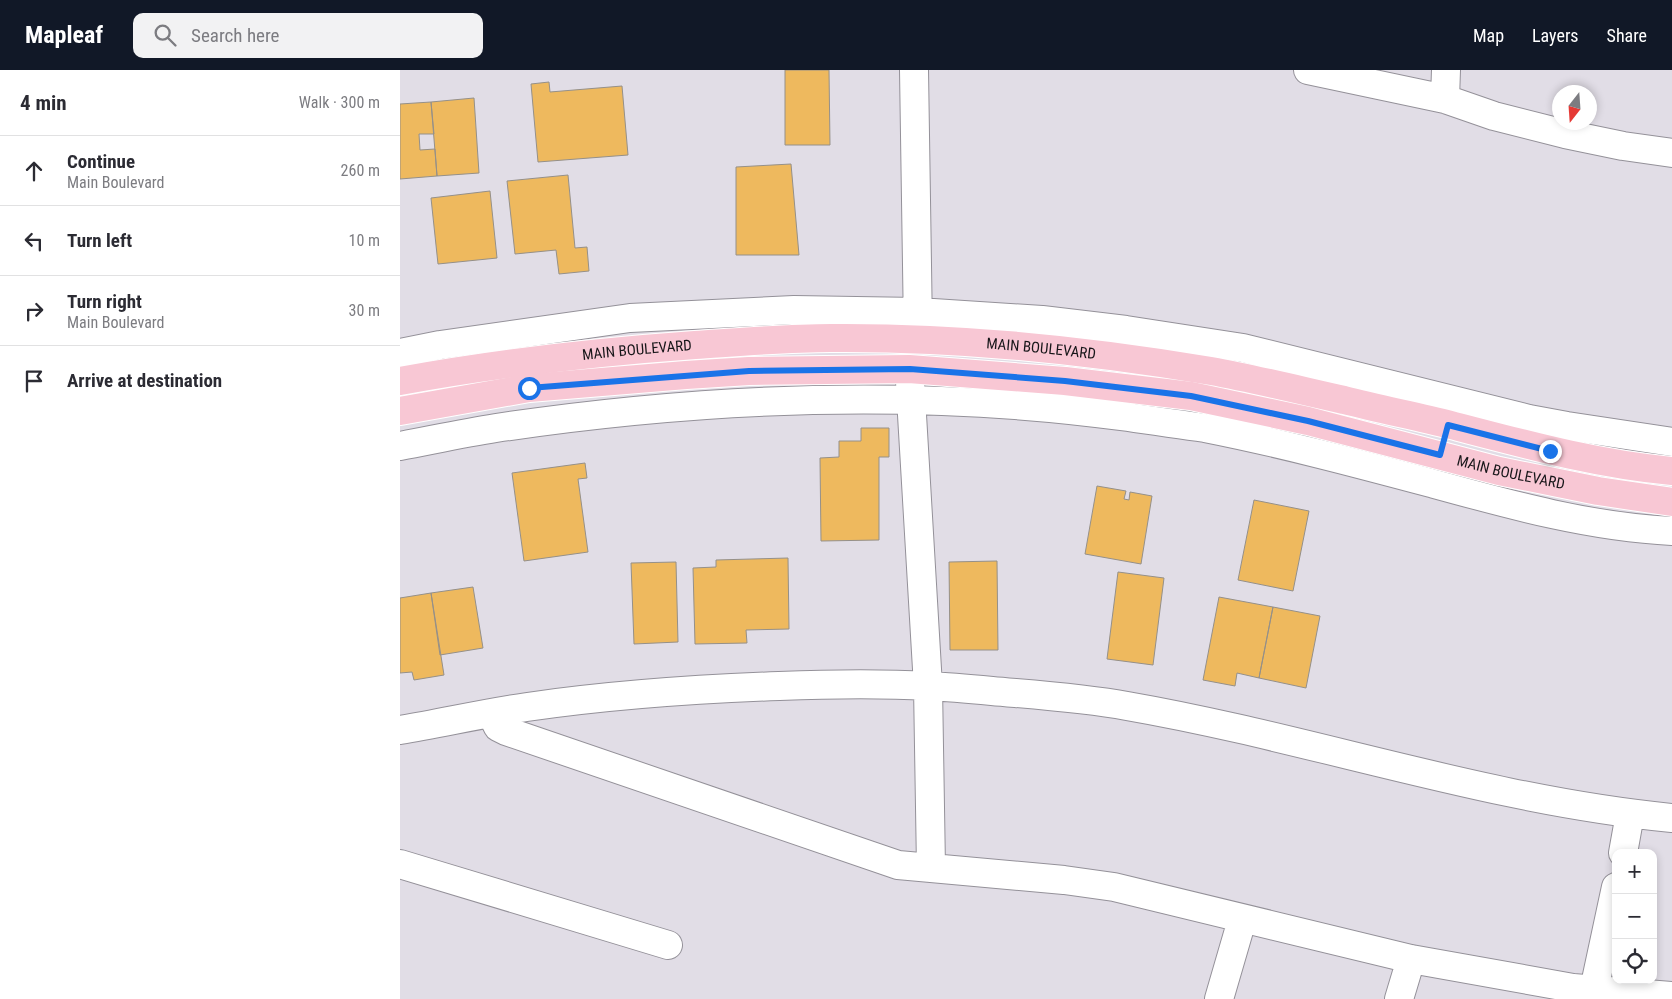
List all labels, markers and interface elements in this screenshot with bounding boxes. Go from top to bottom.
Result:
search box [133,13,483,58]
text: Mapleaf [25,21,103,49]
icon: search [151,21,179,49]
text: Search here [191,24,279,47]
text: Map [1473,25,1504,46]
text: Layers [1532,25,1579,46]
text: Share [1607,25,1647,46]
north arrow [1552,85,1597,130]
text: 4 min [20,91,67,115]
text: Walk · 300 m [299,93,380,112]
text: Continue [67,150,135,173]
icon: ahead [20,157,48,185]
text: 260 m [341,161,380,180]
text: Main Boulevard [67,173,164,192]
icon: left [20,227,48,255]
text: Turn left [67,229,132,252]
text: 10 m [348,231,380,250]
text: Turn right [67,290,142,313]
icon: right [20,297,48,325]
text: 30 m [348,301,380,320]
text: Main Boulevard [67,313,164,332]
street label: MAIN BOULEVARD [986,334,1097,363]
street label: MAIN BOULEVARD [581,336,692,364]
icon: arrive [20,367,48,395]
text: Arrive at destination [67,369,222,392]
route start [518,377,541,400]
route end [1539,440,1562,463]
street label: MAIN BOULEVARD [1455,451,1566,493]
map controls [1612,849,1657,984]
button: + [1612,849,1657,894]
button: − [1612,894,1657,939]
button: locate [1612,939,1657,984]

